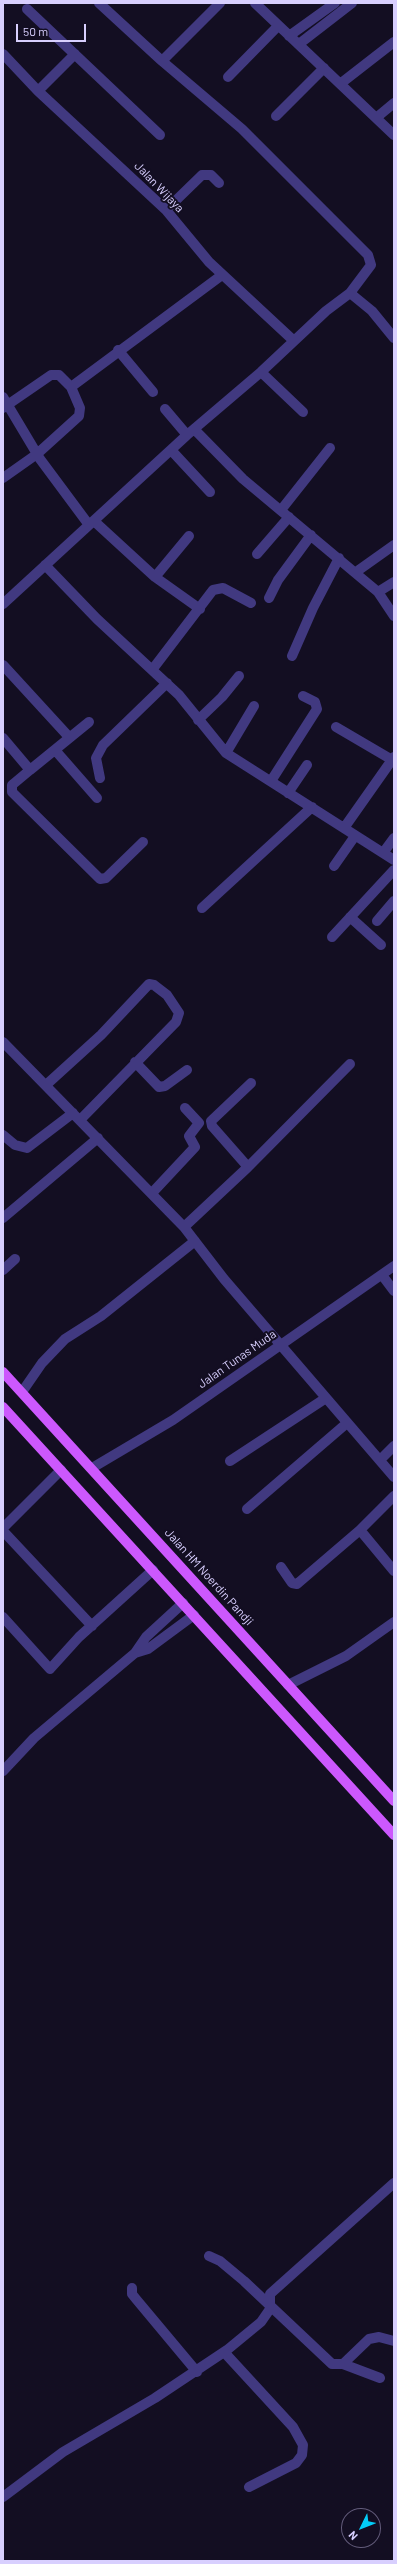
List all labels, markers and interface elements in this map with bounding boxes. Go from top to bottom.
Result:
scale bar [18,16,88,42]
text: 50 m [23,24,48,38]
street label: Jalan Wijaya [131,159,187,215]
street label: Jalan Tunas Muda [195,1327,279,1391]
street label: Jalan HM Noerdin Pandji [162,1526,256,1628]
north arrow [341,2508,381,2548]
text: N [345,2529,360,2543]

